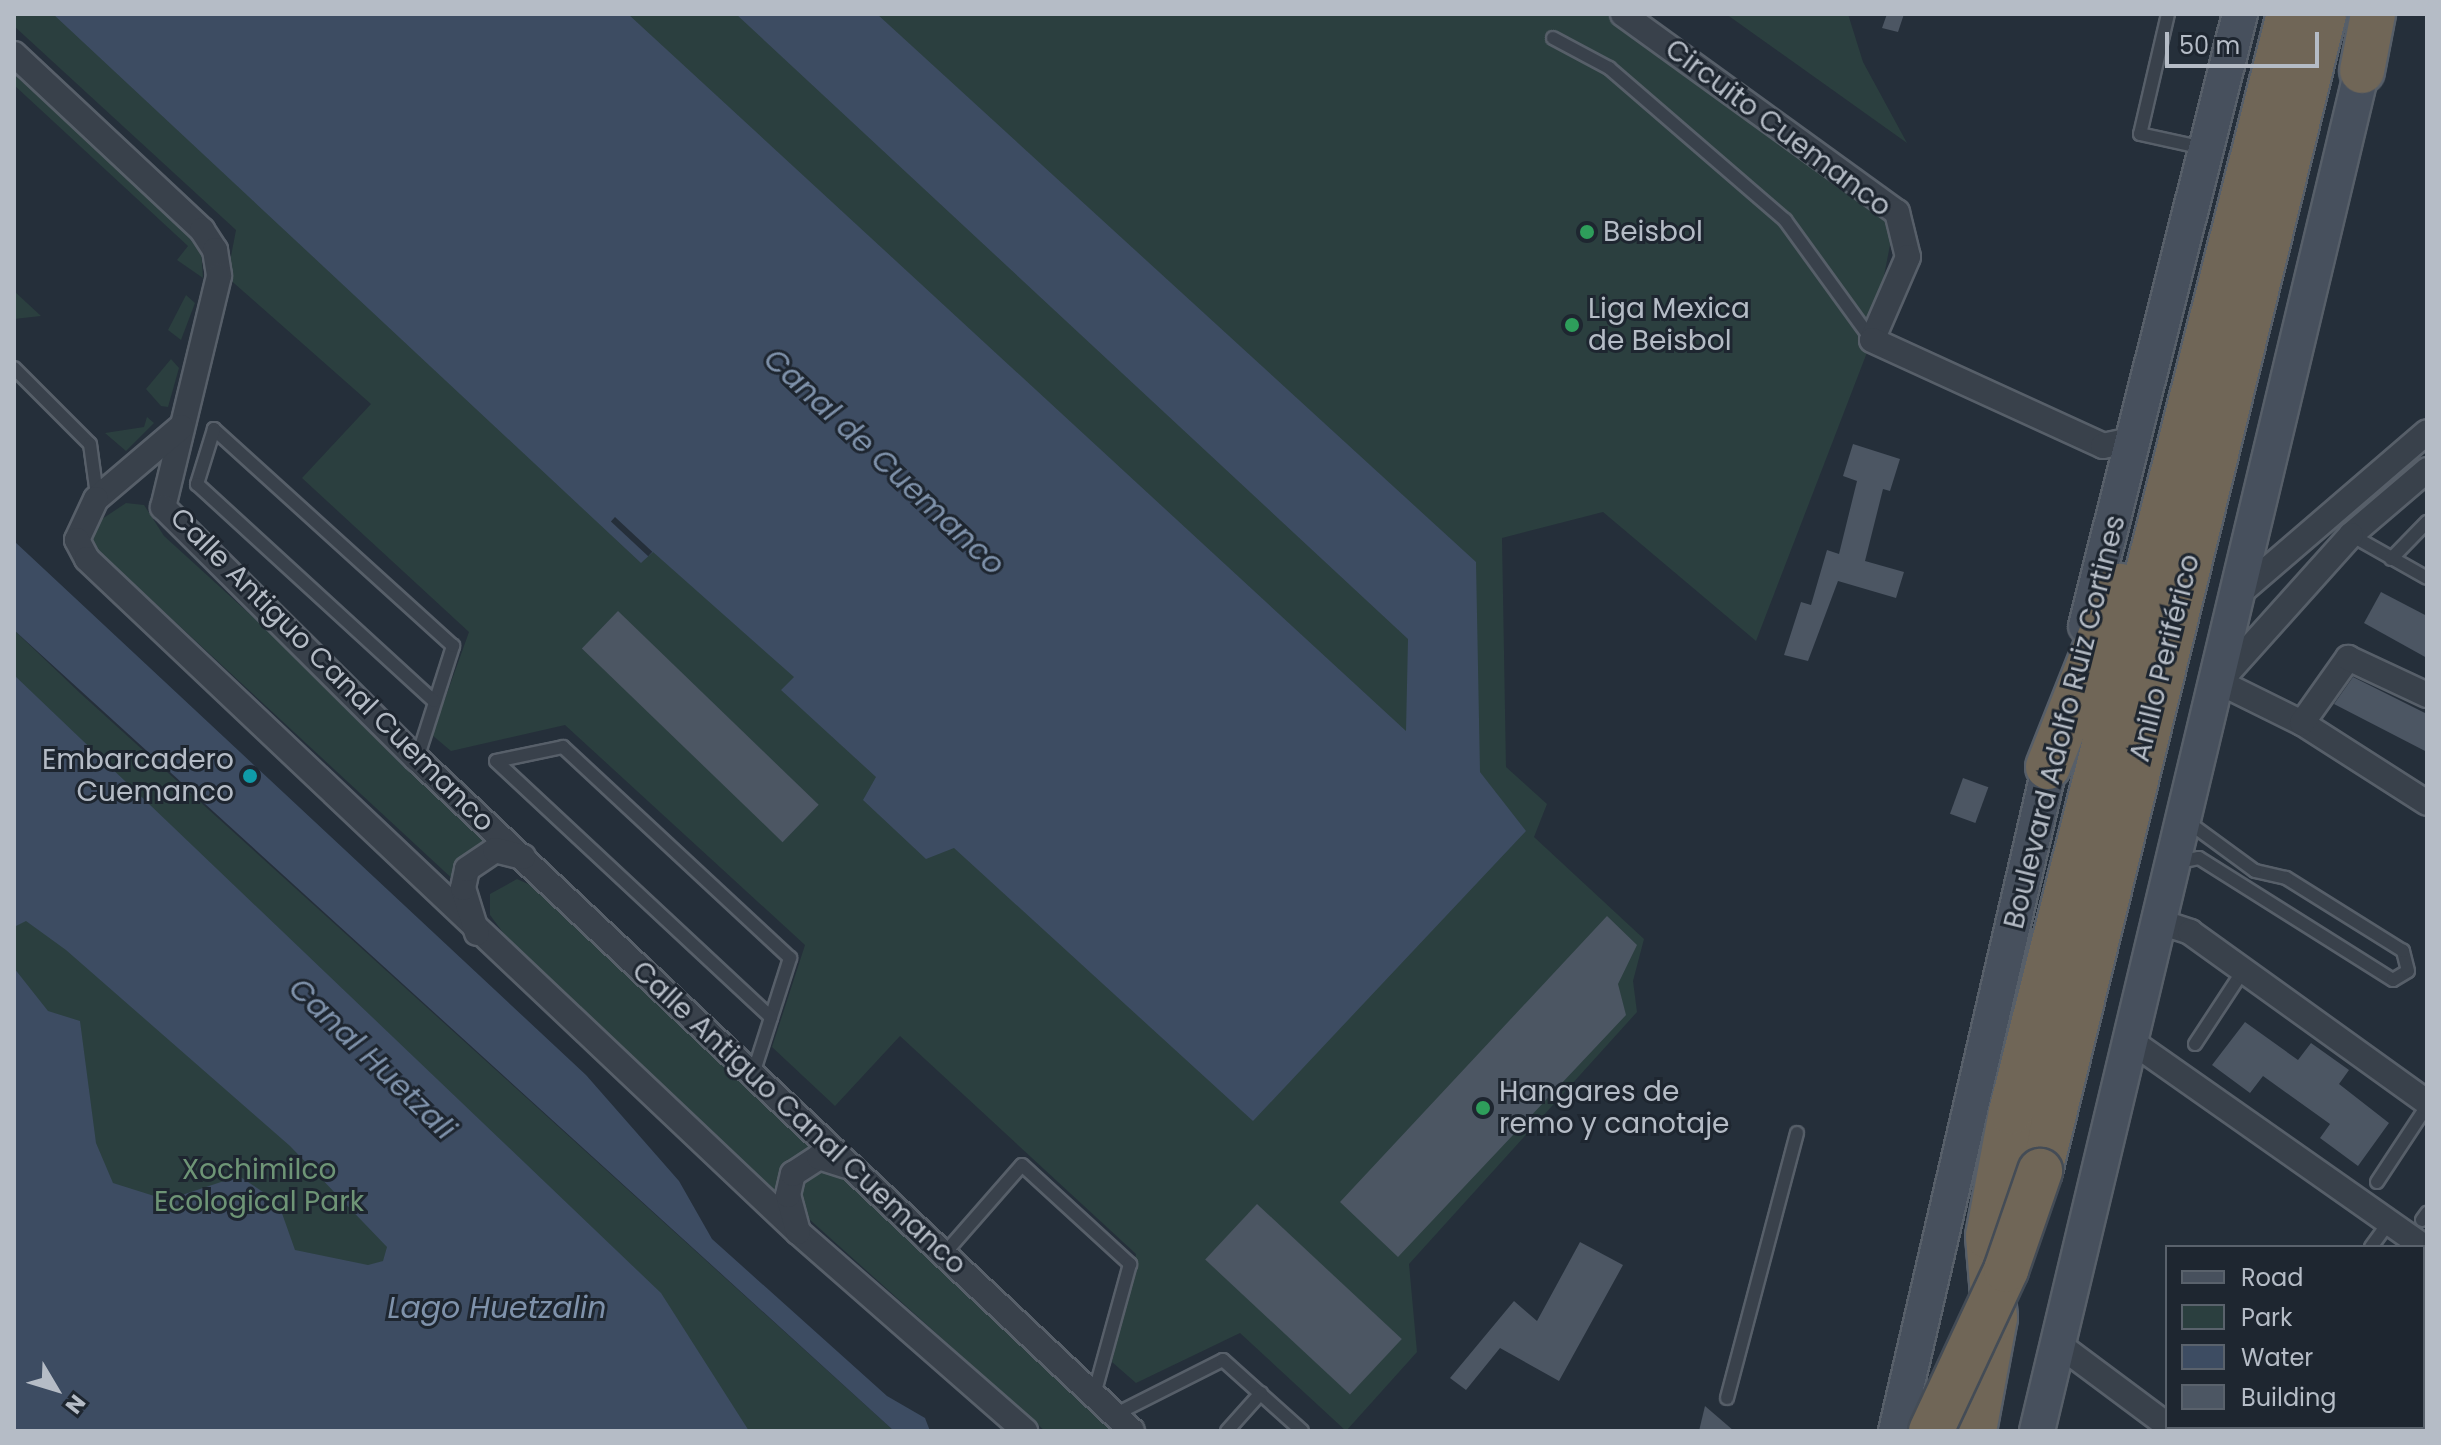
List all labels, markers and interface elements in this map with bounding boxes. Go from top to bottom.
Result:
scale bar [2169,16,2323,66]
text: 50 m [2179,29,2240,62]
street label: Circuito Cuemanco [1659,32,1897,224]
place label: Beisbol [1603,215,1703,249]
marker: Beisbol [1578,223,1596,241]
place label: Liga Mexica de Beisbol [1588,292,1750,358]
marker: Liga Mexica de Beisbol [1563,316,1581,334]
water label: Canal de Cuemanco [756,341,1012,583]
street label: Calle Antiguo Canal Cuemanco [163,501,501,839]
street label: Boulevard Adolfo Ruiz Cortines [1997,512,2133,932]
street label: Anillo Periférico [2123,551,2207,765]
place label: Embarcadero Cuemanco [42,743,234,809]
marker: Embarcadero Cuemanco [241,767,259,785]
street label: Calle Antiguo Canal Cuemanco [625,954,973,1282]
water label: Canal Huetzali [281,971,463,1147]
place label: Hangares de remo y canotaje [1499,1075,1729,1141]
marker: Hangares de remo y canotaje [1474,1099,1492,1117]
park label: Xochimilco Ecological Park [154,1153,364,1219]
legend [2165,1245,2425,1429]
text: Road [2241,1261,2303,1294]
water label: Lago Huetzalin [388,1290,606,1326]
text: Park [2241,1301,2292,1334]
text: Water [2241,1341,2313,1374]
north arrow [16,1349,96,1429]
text: Building [2241,1381,2337,1414]
text: N [58,1388,93,1420]

